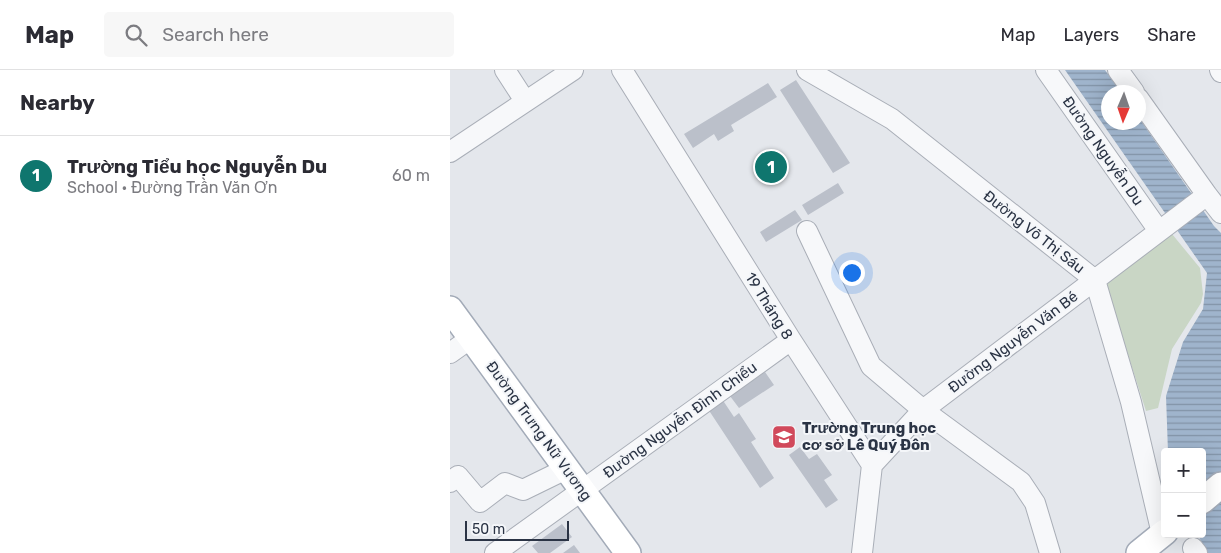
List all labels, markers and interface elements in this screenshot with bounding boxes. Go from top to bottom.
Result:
search box [104,12,454,57]
text: Map [25,21,74,49]
icon: search [122,21,150,49]
text: Search here [162,23,269,46]
text: Map [1001,24,1036,46]
text: Layers [1064,24,1119,46]
text: Share [1147,24,1196,46]
north arrow [1101,85,1146,130]
text: Nearby [20,90,95,115]
street label: Đường Nguyễn Du [1059,93,1148,209]
pin: 1 [755,148,787,186]
text: Trường Tiểu học Nguyễn Du [67,155,327,178]
text: 1 [32,166,40,185]
text: 60 m [392,166,430,185]
text: School · Đường Trần Văn Ơn [67,178,277,197]
street label: Đường Võ Thị Sáu [980,187,1088,277]
your location [839,260,865,286]
street label: 19 Tháng 8 [741,269,797,343]
street label: Đường Nguyễn Văn Bé [944,287,1081,397]
street label: Đường Trưng Nữ Vương [482,358,596,504]
street label: Đường Nguyễn Đình Chiểu [599,358,760,482]
place label: Trường Trung học cơ sở Lê Quý Đôn [802,419,936,454]
school or university icon: Trường Trung học cơ sở Lê Quý Đôn [771,424,797,450]
map controls [1161,448,1206,538]
button: + [1161,448,1206,493]
button: − [1161,493,1206,538]
scale bar [465,518,569,541]
text: 50 m [472,521,505,538]

